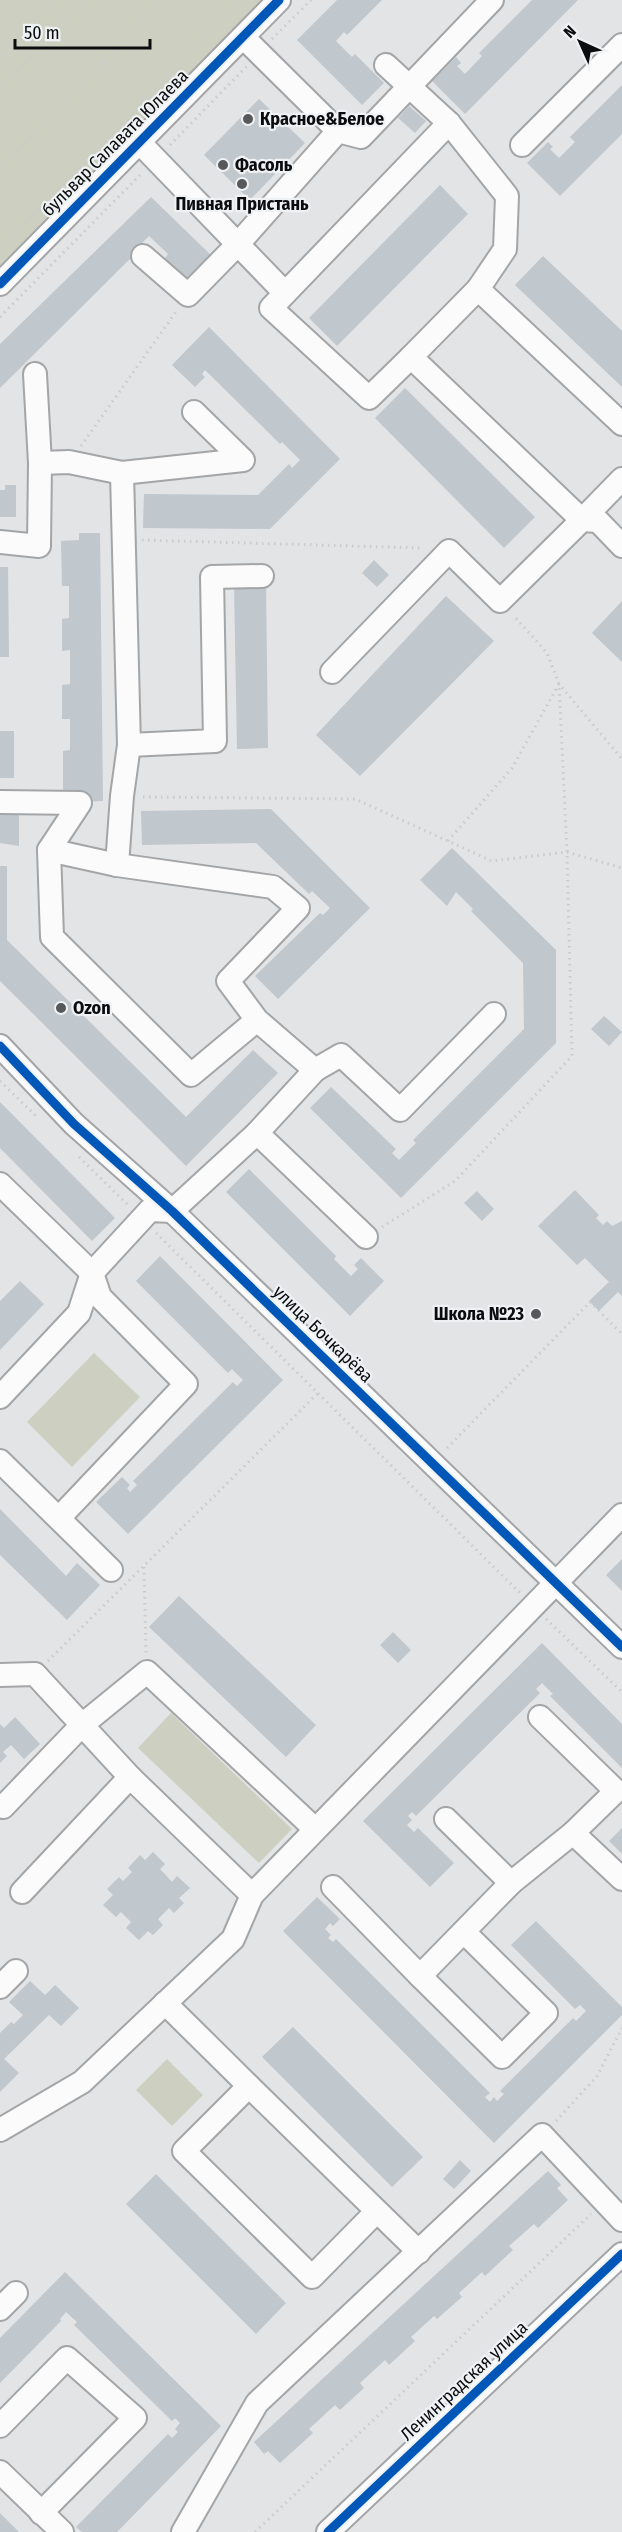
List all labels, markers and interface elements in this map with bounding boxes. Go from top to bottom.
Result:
scale bar [15,12,150,50]
north arrow [550,12,610,72]
text: 50 m [24,22,60,44]
text: N [560,22,580,42]
street label: бульвар Салавата Юлаева [37,65,193,221]
place label: Красное&Белое [260,108,384,130]
marker: Красное&Белое [241,112,255,126]
place label: Фасоль [235,154,293,176]
marker: Фасоль [216,158,230,172]
marker: Пивная Пристань [235,177,249,191]
place label: Пивная Пристань [175,193,309,215]
place label: Ozon [73,997,111,1019]
marker: Ozon [54,1001,68,1015]
street label: улица Бочкарёва [268,1281,378,1387]
place label: Школа №23 [434,1303,524,1325]
marker: Школа №23 [529,1307,543,1321]
street label: Ленинградская улица [396,2316,532,2445]

